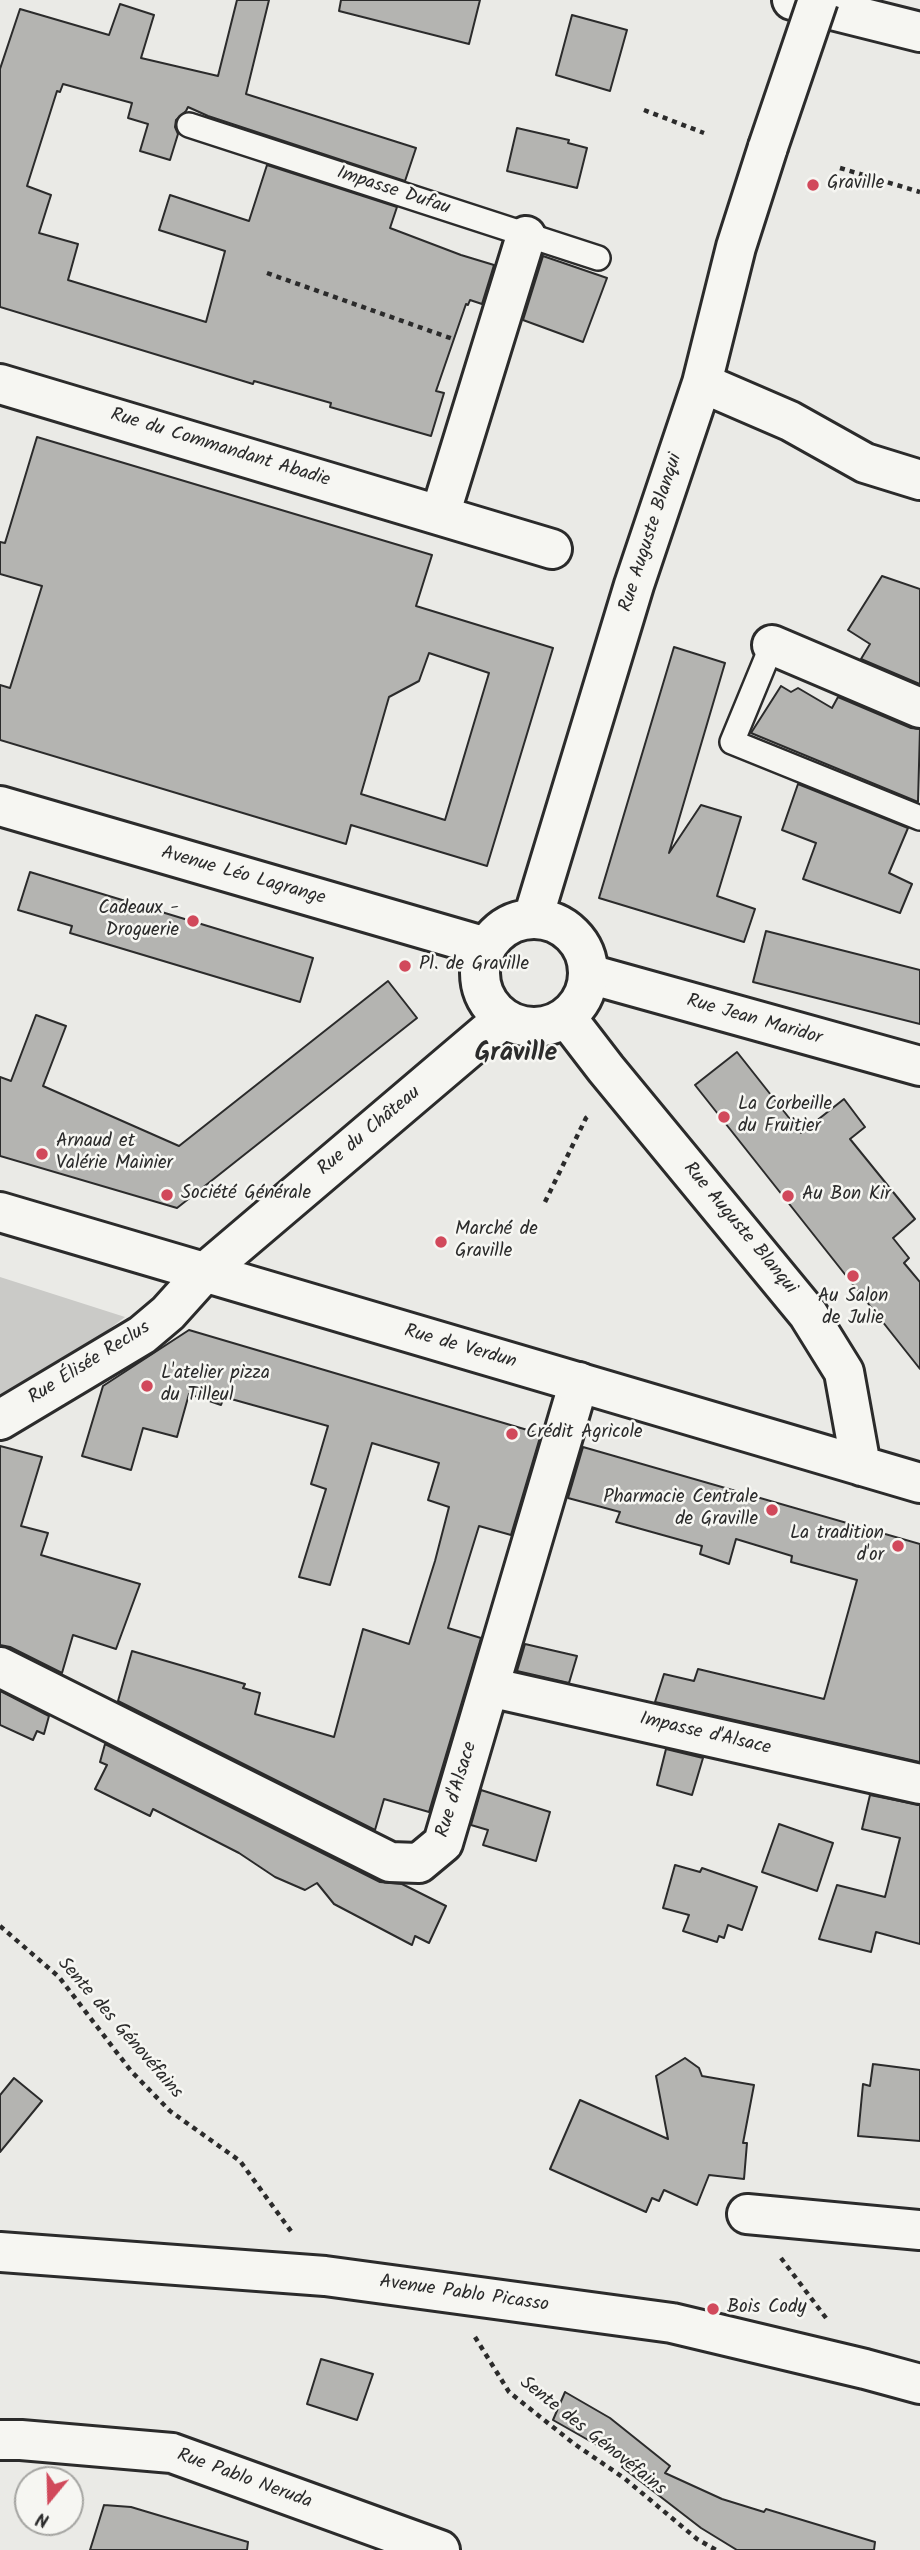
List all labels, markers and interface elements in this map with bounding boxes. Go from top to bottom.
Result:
street label: Impasse Dufau [333,163,453,221]
place label: Graville [827,174,884,196]
marker: Graville [805,177,821,193]
street label: Rue du Commandant Abadie [107,405,333,493]
street label: Rue Auguste Blanqui [616,451,688,615]
street label: Avenue Léo Lagrange [158,843,328,911]
place label: Cadeaux - Droguerie [98,899,179,943]
marker: Cadeaux - Droguerie [185,913,201,929]
place label: Pl. de Graville [419,955,529,977]
marker: Pl. de Graville [397,958,413,974]
street label: Rue Jean Maridor [684,991,824,1051]
district label: Graville [475,1040,557,1072]
street label: Rue du Château [314,1082,426,1182]
place label: La Corbeille du Fruitier [738,1095,832,1139]
marker: La Corbeille du Fruitier [716,1109,732,1125]
place label: Arnaud et Valérie Mainier [56,1132,173,1176]
marker: Arnaud et Valérie Mainier [34,1146,50,1162]
street label: Rue Auguste Blanqui [677,1158,801,1300]
place label: Société Générale [181,1184,311,1206]
place label: Au Bon Kir [802,1185,891,1207]
marker: Société Générale [159,1187,175,1203]
marker: Au Bon Kir [780,1188,796,1204]
place label: Marché de Graville [455,1220,538,1264]
marker: Marché de Graville [433,1234,449,1250]
marker: Au Salon de Julie [845,1268,861,1284]
place label: Au Salon de Julie [818,1287,888,1331]
street label: Rue Élisée Reclus [25,1317,155,1411]
street label: Rue de Verdun [401,1321,519,1375]
place label: L'atelier pizza du Tilleul [161,1364,270,1408]
marker: L'atelier pizza du Tilleul [139,1378,155,1394]
place label: Crédit Agricole [526,1423,643,1445]
marker: Crédit Agricole [504,1426,520,1442]
place label: Pharmacie Centrale de Graville [603,1488,758,1532]
marker: Pharmacie Centrale de Graville [764,1502,780,1518]
place label: La tradition d'or [790,1524,884,1568]
marker: La tradition d'or [890,1538,906,1554]
street label: Impasse d'Alsace [637,1709,773,1761]
street label: Rue d'Alsace [433,1739,483,1841]
street label: Sente des Génovéfains [51,1954,187,2104]
street label: Avenue Pablo Picasso [378,2272,550,2318]
place label: Bois Cody [727,2298,806,2320]
marker: Bois Cody [705,2301,721,2317]
street label: Sente des Génovéfains [514,2373,670,2501]
street label: Rue Pablo Neruda [174,2445,314,2515]
north arrow [14,2466,84,2536]
text: N [32,2503,53,2535]

